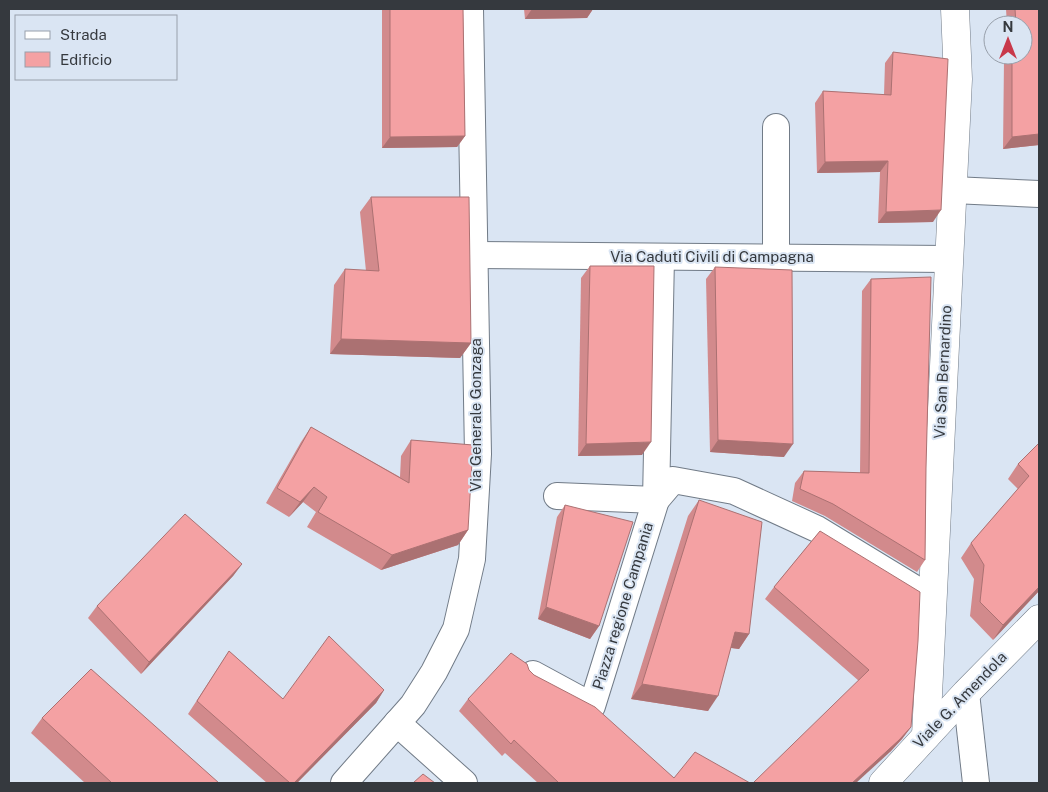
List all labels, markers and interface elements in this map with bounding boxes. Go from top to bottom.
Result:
legend [15,15,178,80]
north arrow [983,15,1033,65]
text: N [1003,19,1013,35]
text: Strada [60,26,107,43]
text: Edificio [60,51,112,68]
street label: Via Caduti Civili di Campagna [610,248,814,265]
street label: Via San Bernardino [931,305,954,439]
street label: Via Generale Gonzaga [467,338,484,492]
street label: Piazza regione Campania [589,520,656,691]
street label: Viale G. Amendola [909,648,1010,751]

